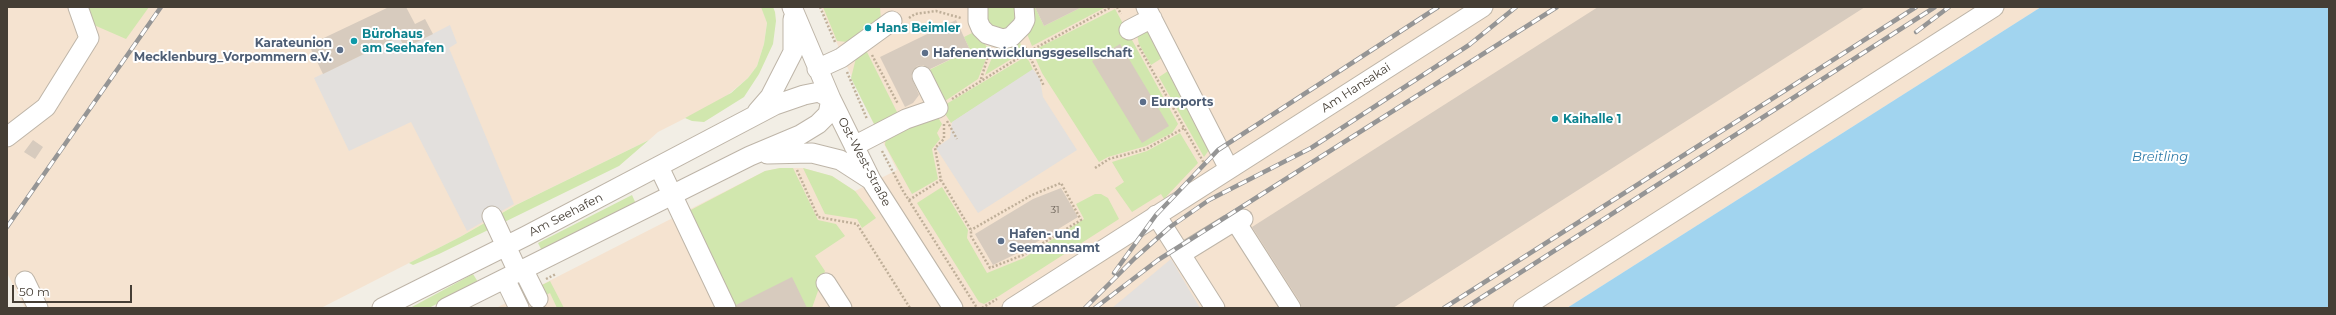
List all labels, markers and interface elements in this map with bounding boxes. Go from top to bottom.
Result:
place label: Hans Beimler [876,21,960,35]
marker: Hans Beimler [863,23,873,33]
place label: Bürohaus am Seehafen [362,27,444,55]
place label: Karateunion Mecklenburg_Vorpommern e.V. [134,36,332,64]
marker: Bürohaus am Seehafen [349,36,359,46]
marker: Karateunion Mecklenburg_Vorpommern e.V. [335,45,345,55]
place label: Hafenentwicklungsgesellschaft [933,46,1132,60]
marker: Hafenentwicklungsgesellschaft [920,48,930,58]
street label: Am Hansakai [1319,60,1393,116]
place label: Euroports [1151,95,1213,109]
marker: Euroports [1138,97,1148,107]
place label: Kaihalle 1 [1563,112,1621,126]
marker: Kaihalle 1 [1550,114,1560,124]
street label: Ost-West-Straße [834,115,894,209]
water label: Breitling [2132,149,2188,165]
street label: Am Seehafen [527,190,605,240]
house number: 31 [1050,204,1060,216]
place label: Hafen- und Seemannsamt [1009,227,1100,255]
marker: Hafen- und Seemannsamt [996,236,1006,246]
scale bar [14,277,134,303]
text: 50 m [19,284,50,299]

